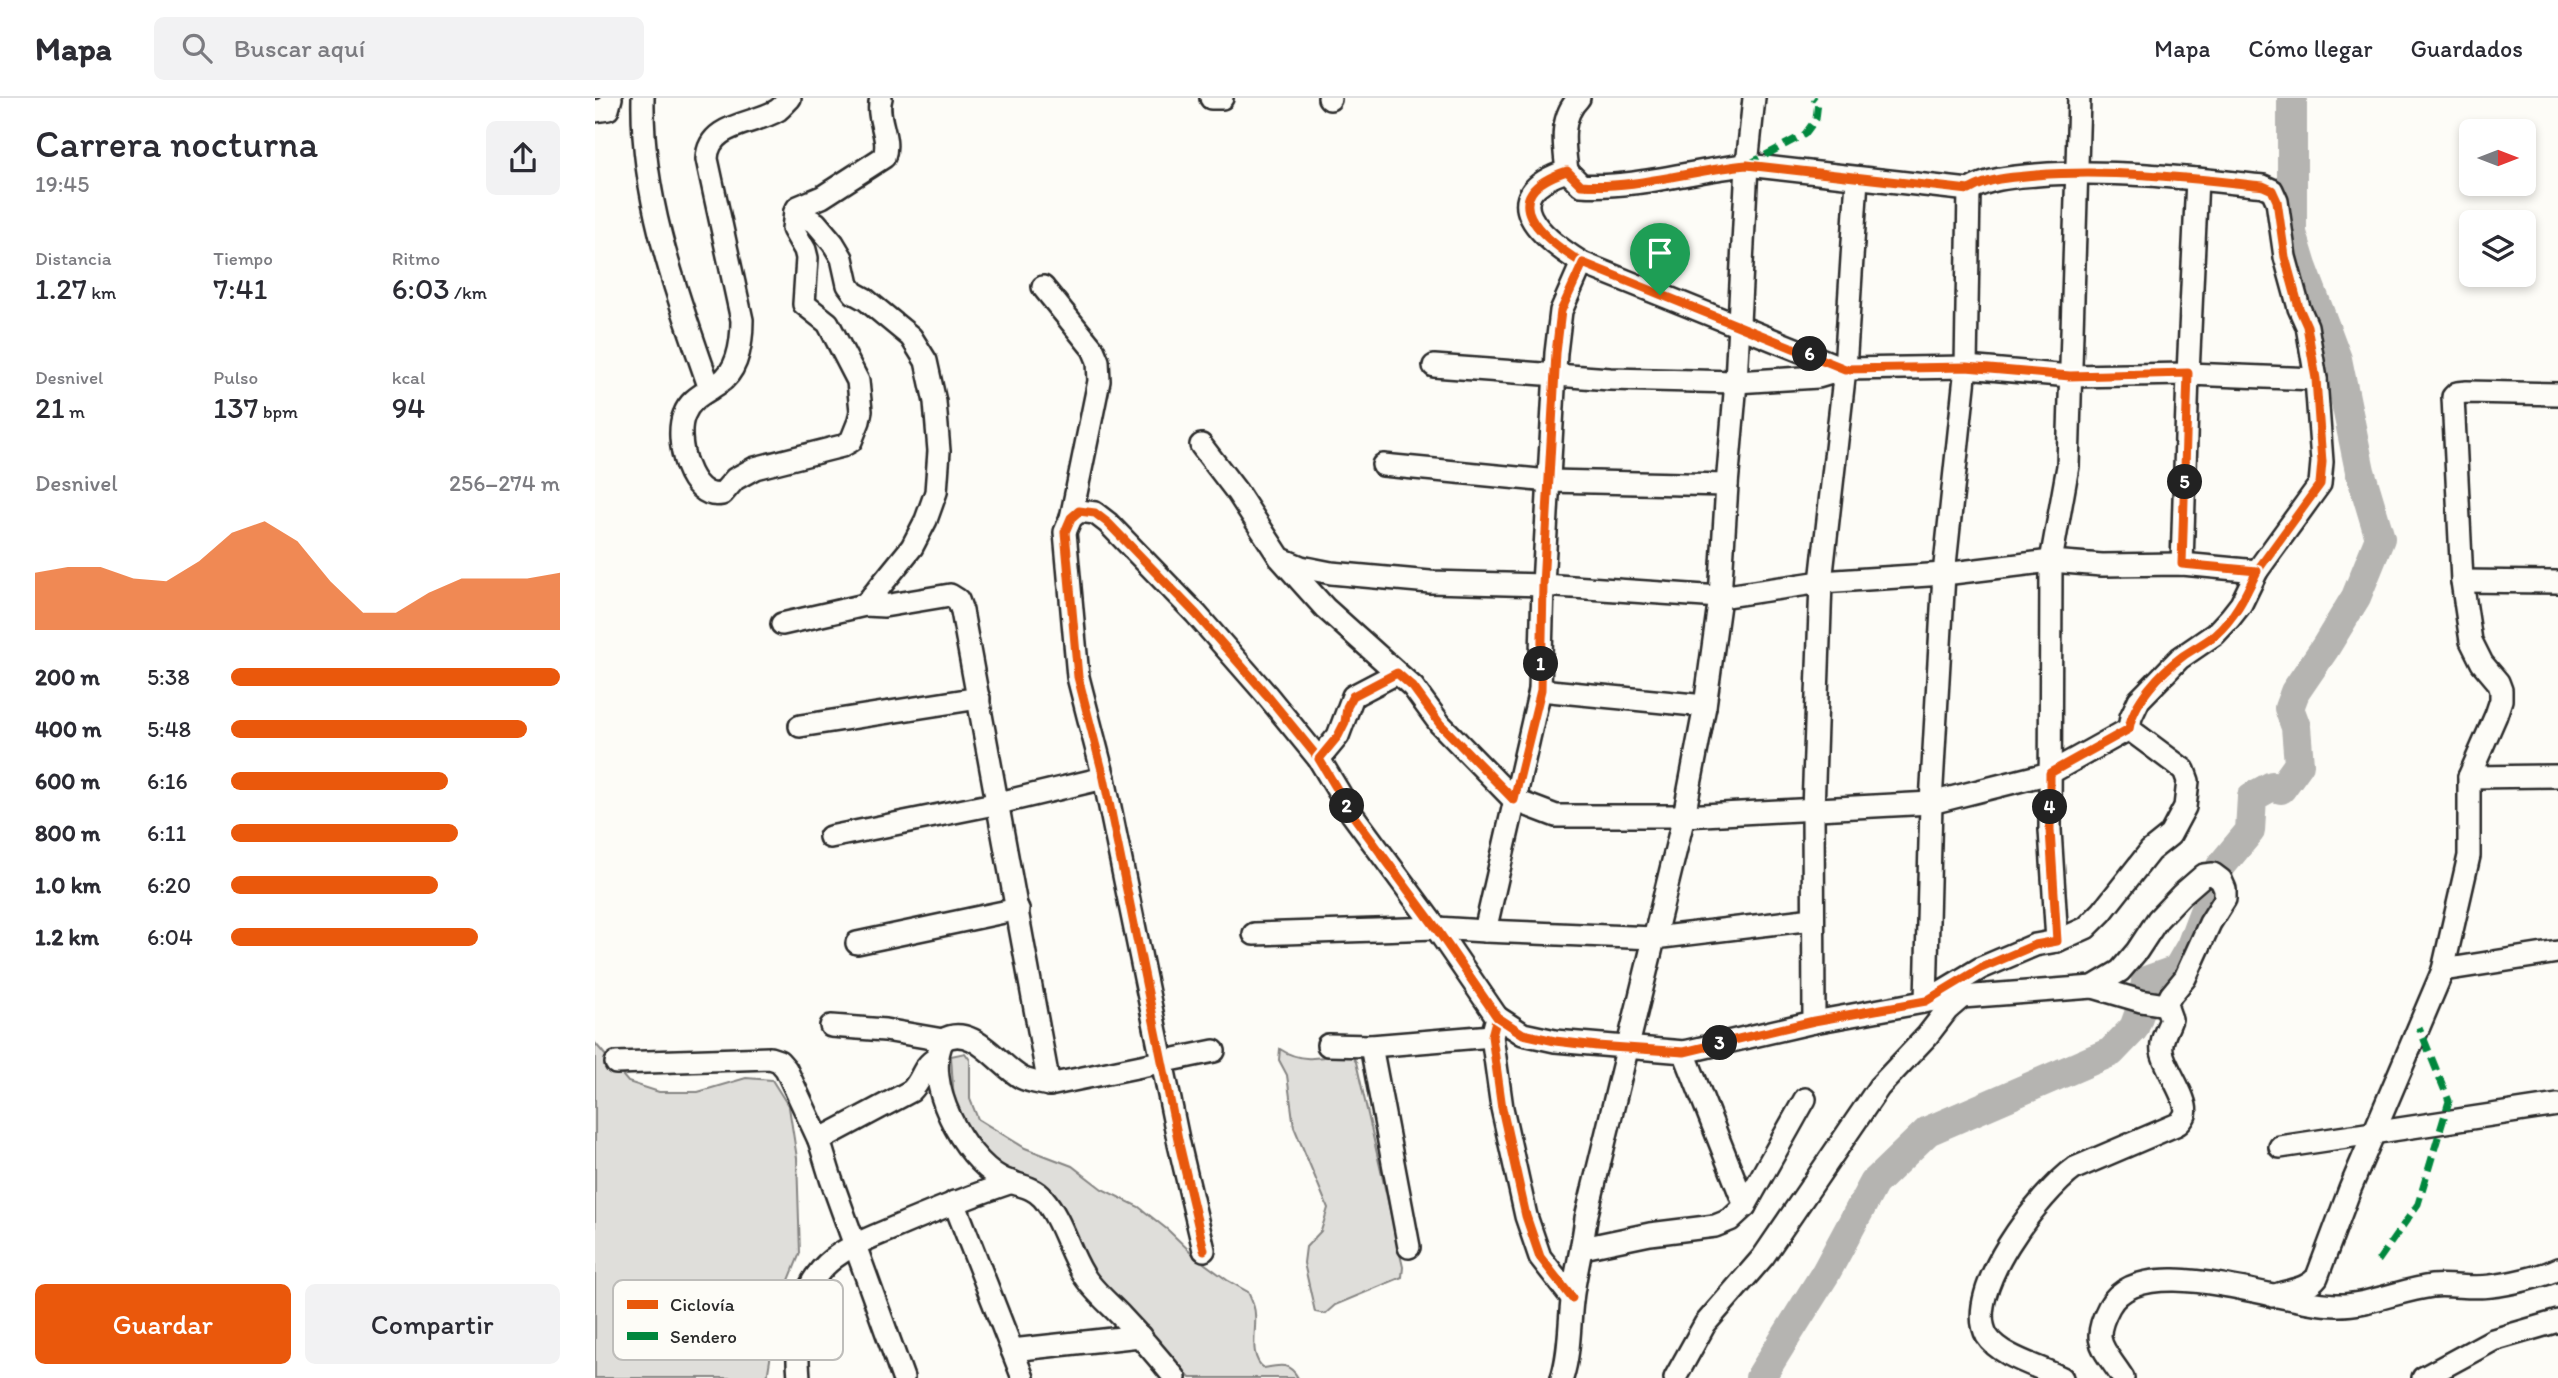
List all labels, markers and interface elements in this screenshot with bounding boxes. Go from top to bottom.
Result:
search box [154,17,644,80]
text: Mapa [35,29,112,68]
icon: search [178,29,216,67]
text: Buscar aquí [234,32,365,64]
text: Mapa [2154,34,2210,63]
text: Cómo llegar [2248,34,2373,63]
text: Guardados [2411,34,2523,63]
north arrow [2459,119,2536,196]
map controls [2459,119,2536,287]
text: Carrera nocturna [35,121,318,167]
button: share [486,121,560,195]
text: 19:45 [35,170,89,198]
button: layers [2459,210,2536,287]
pin [1630,223,1690,295]
icon: arrive [1641,234,1679,272]
text: Distancia [35,247,112,270]
text: Tiempo [213,247,273,270]
text: Ritmo [392,247,440,270]
text: 1.27 [35,270,87,307]
text: 7:41 [213,270,268,307]
text: 6:03 [392,270,450,307]
text: km [87,281,116,304]
text: /km [450,281,487,304]
pin: 6 [1793,336,1827,372]
text: 6 [1804,342,1815,365]
text: Desnivel [35,366,103,389]
text: Pulso [213,366,258,389]
text: kcal [392,366,425,389]
text: 21 [35,389,65,426]
text: 137 [213,389,258,426]
text: 94 [392,389,425,426]
text: m [65,400,85,423]
text: bpm [258,400,298,423]
pin: 5 [2167,464,2203,500]
text: Desnivel [35,469,118,497]
text: 256–274 m [449,469,560,497]
text: 5 [2180,470,2189,493]
pin: 1 [1523,646,1559,682]
text: 1 [1536,652,1545,675]
text: 200 m [35,663,100,691]
text: 5:38 [147,663,190,691]
text: 400 m [35,715,102,743]
text: 5:48 [147,715,191,743]
text: 600 m [35,767,100,795]
text: 6:16 [147,767,188,795]
pin: 2 [1329,788,1365,824]
pin: 4 [2033,790,2067,824]
text: 2 [1342,794,1352,817]
text: 4 [2044,795,2055,818]
text: 800 m [35,819,100,847]
text: 6:11 [147,819,186,847]
text: 1.0 km [35,871,101,899]
text: 6:20 [147,871,191,899]
text: 1.2 km [35,923,99,951]
text: 6:04 [147,923,193,951]
pin: 3 [1703,1026,1737,1060]
text: 3 [1714,1031,1725,1054]
legend [613,1280,843,1360]
button: Guardar [35,1284,291,1364]
button: Compartir [305,1284,560,1364]
text: Ciclovía [670,1293,735,1316]
text: Sendero [670,1325,737,1348]

